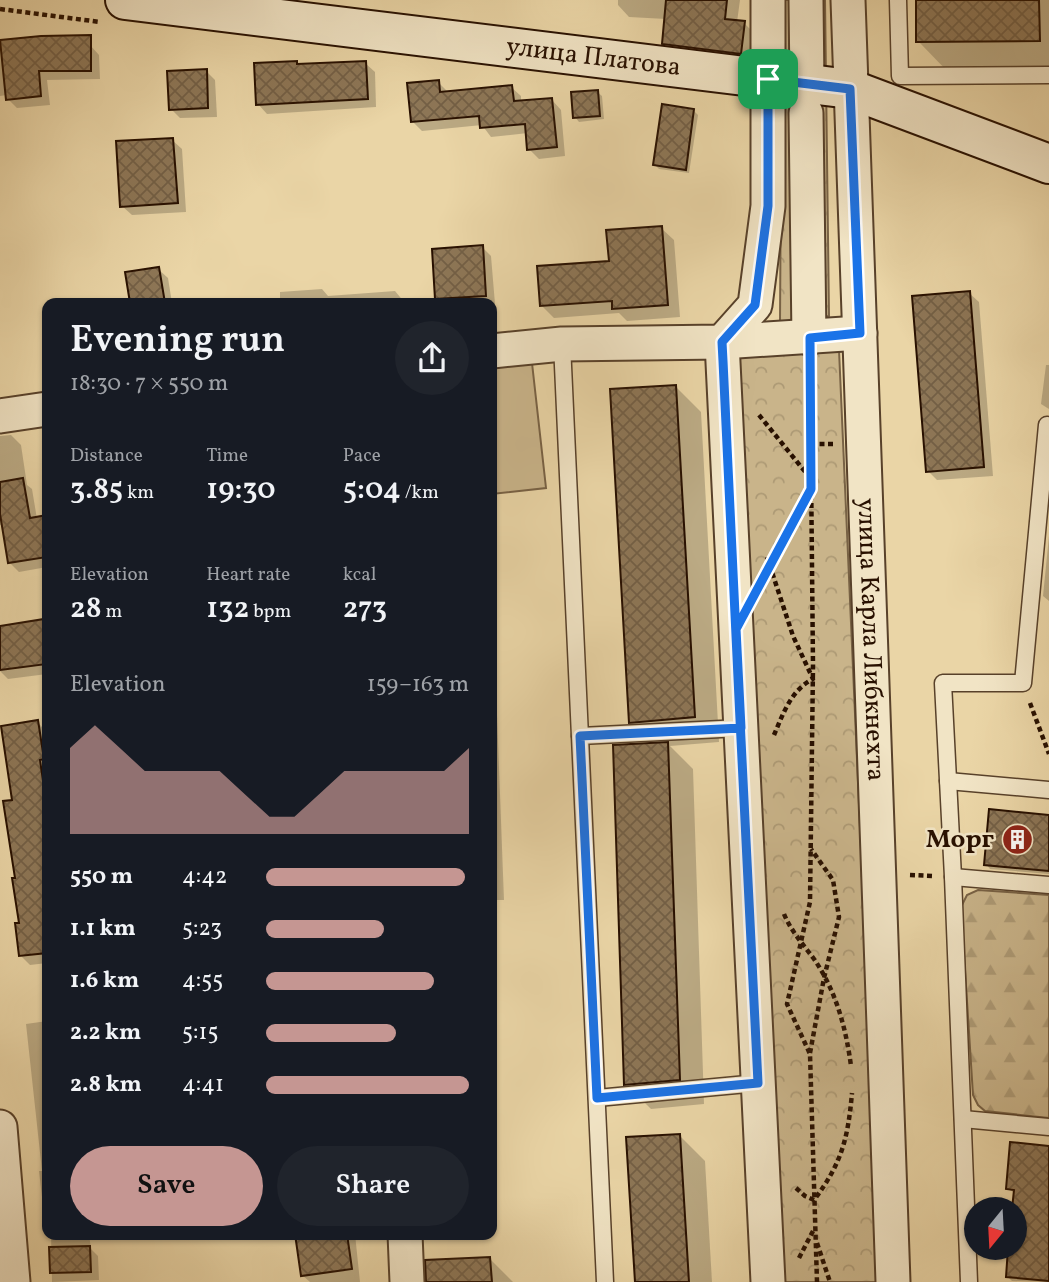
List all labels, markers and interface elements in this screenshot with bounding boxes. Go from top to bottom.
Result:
street label: улица Платова [504,29,683,86]
pin [738,49,798,109]
icon: arrive [749,60,787,98]
text: Evening run [70,315,285,368]
button: share [395,321,469,395]
text: 18:30 · 7 × 550 m [70,368,228,400]
text: Distance [70,443,143,469]
text: Time [206,443,248,469]
text: Pace [343,443,381,469]
text: 3.85 [70,469,123,511]
text: 19:30 [206,469,275,511]
text: 5:04 [343,469,401,511]
text: km [123,480,154,506]
text: /km [401,480,439,506]
street label: улица Карла Либкнехта [847,497,893,782]
text: Elevation [70,562,149,588]
text: Heart rate [206,562,290,588]
text: kcal [343,562,376,588]
text: 28 [70,588,102,630]
text: 132 [206,588,249,630]
text: 273 [343,588,387,630]
text: m [102,599,122,625]
text: bpm [249,599,291,625]
text: Elevation [70,669,166,701]
text: 159–163 m [367,669,469,701]
place label: Морг [926,822,994,858]
building icon: Морг [1000,823,1034,857]
text: 550 m [70,861,133,893]
text: 4:42 [182,861,227,893]
text: 1.1 km [70,913,136,945]
text: 5:23 [182,913,222,945]
text: 1.6 km [70,965,139,997]
text: 4:55 [182,965,223,997]
text: 2.2 km [70,1017,141,1049]
text: 5:15 [182,1017,218,1049]
text: 2.8 km [70,1069,142,1101]
text: 4:41 [182,1069,224,1101]
button: Save [70,1146,263,1226]
button: Share [277,1146,469,1226]
north arrow [964,1197,1027,1260]
map controls [964,1197,1027,1260]

